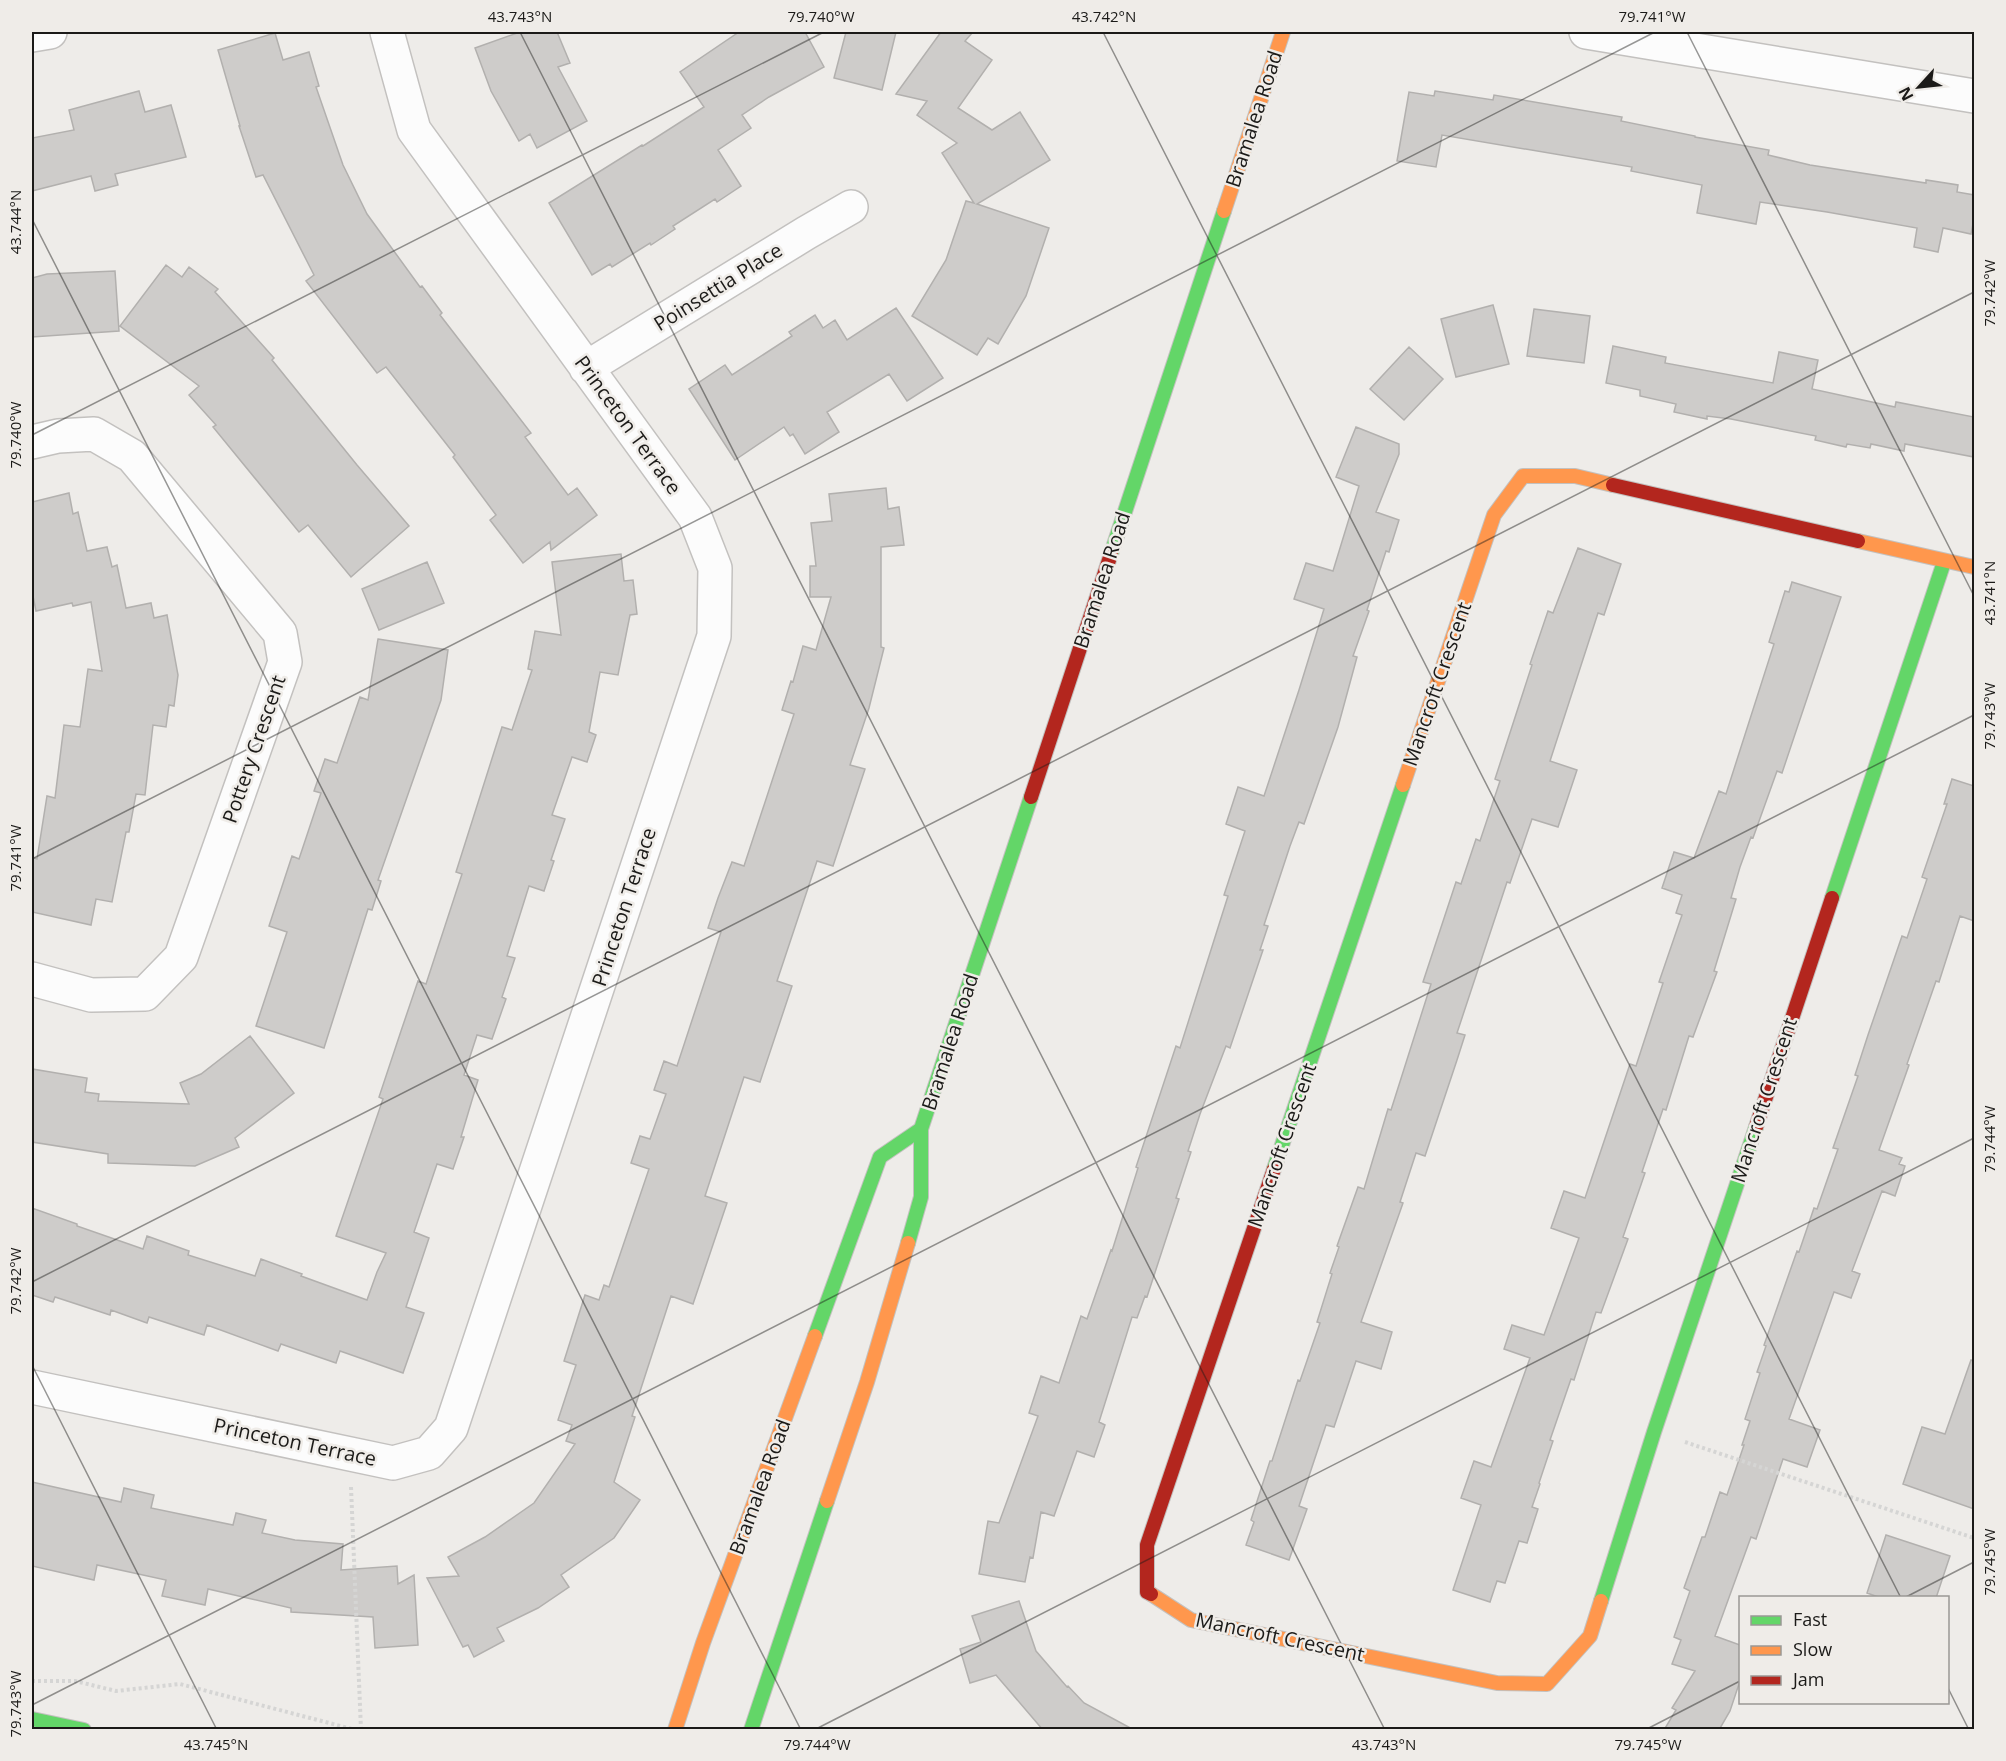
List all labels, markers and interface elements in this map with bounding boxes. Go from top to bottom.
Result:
text: 43.743°N [488,6,552,26]
text: 79.740°W [787,6,855,26]
text: 43.742°N [1072,6,1136,26]
text: 79.741°W [1618,6,1686,26]
street label: Bramalea Road [1219,47,1288,191]
north arrow [1889,57,1949,117]
text: N [1893,83,1918,105]
text: 43.744°N [5,190,25,254]
street label: Poinsettia Place [648,236,787,337]
text: 79.742°W [1979,259,1999,327]
street label: Princeton Terrace [569,350,688,500]
text: 79.740°W [5,401,25,469]
street label: Bramalea Road [1067,508,1136,652]
text: 43.741°N [1979,561,1999,625]
street label: Mancroft Crescent [1396,598,1477,770]
street label: Pottery Crescent [216,671,291,826]
text: 79.743°W [1979,682,1999,750]
text: 79.741°W [5,824,25,892]
street label: Princeton Terrace [585,824,662,990]
street label: Bramalea Road [915,970,984,1114]
street label: Mancroft Crescent [1724,1014,1803,1186]
street label: Mancroft Crescent [1241,1059,1322,1231]
text: 79.744°W [1979,1105,1999,1173]
text: 79.742°W [5,1247,25,1315]
street label: Princeton Terrace [211,1411,379,1472]
street label: Bramalea Road [723,1415,797,1558]
text: 79.745°W [1979,1528,1999,1596]
legend [1739,1596,1949,1704]
street label: Mancroft Crescent [1193,1605,1367,1668]
text: Fast [1793,1607,1827,1631]
text: Slow [1793,1637,1832,1661]
text: Jam [1791,1667,1825,1691]
text: 79.743°W [5,1670,25,1738]
text: 43.745°N [184,1734,248,1754]
text: 79.744°W [783,1734,851,1754]
text: 43.743°N [1352,1734,1416,1754]
text: 79.745°W [1614,1734,1682,1754]

